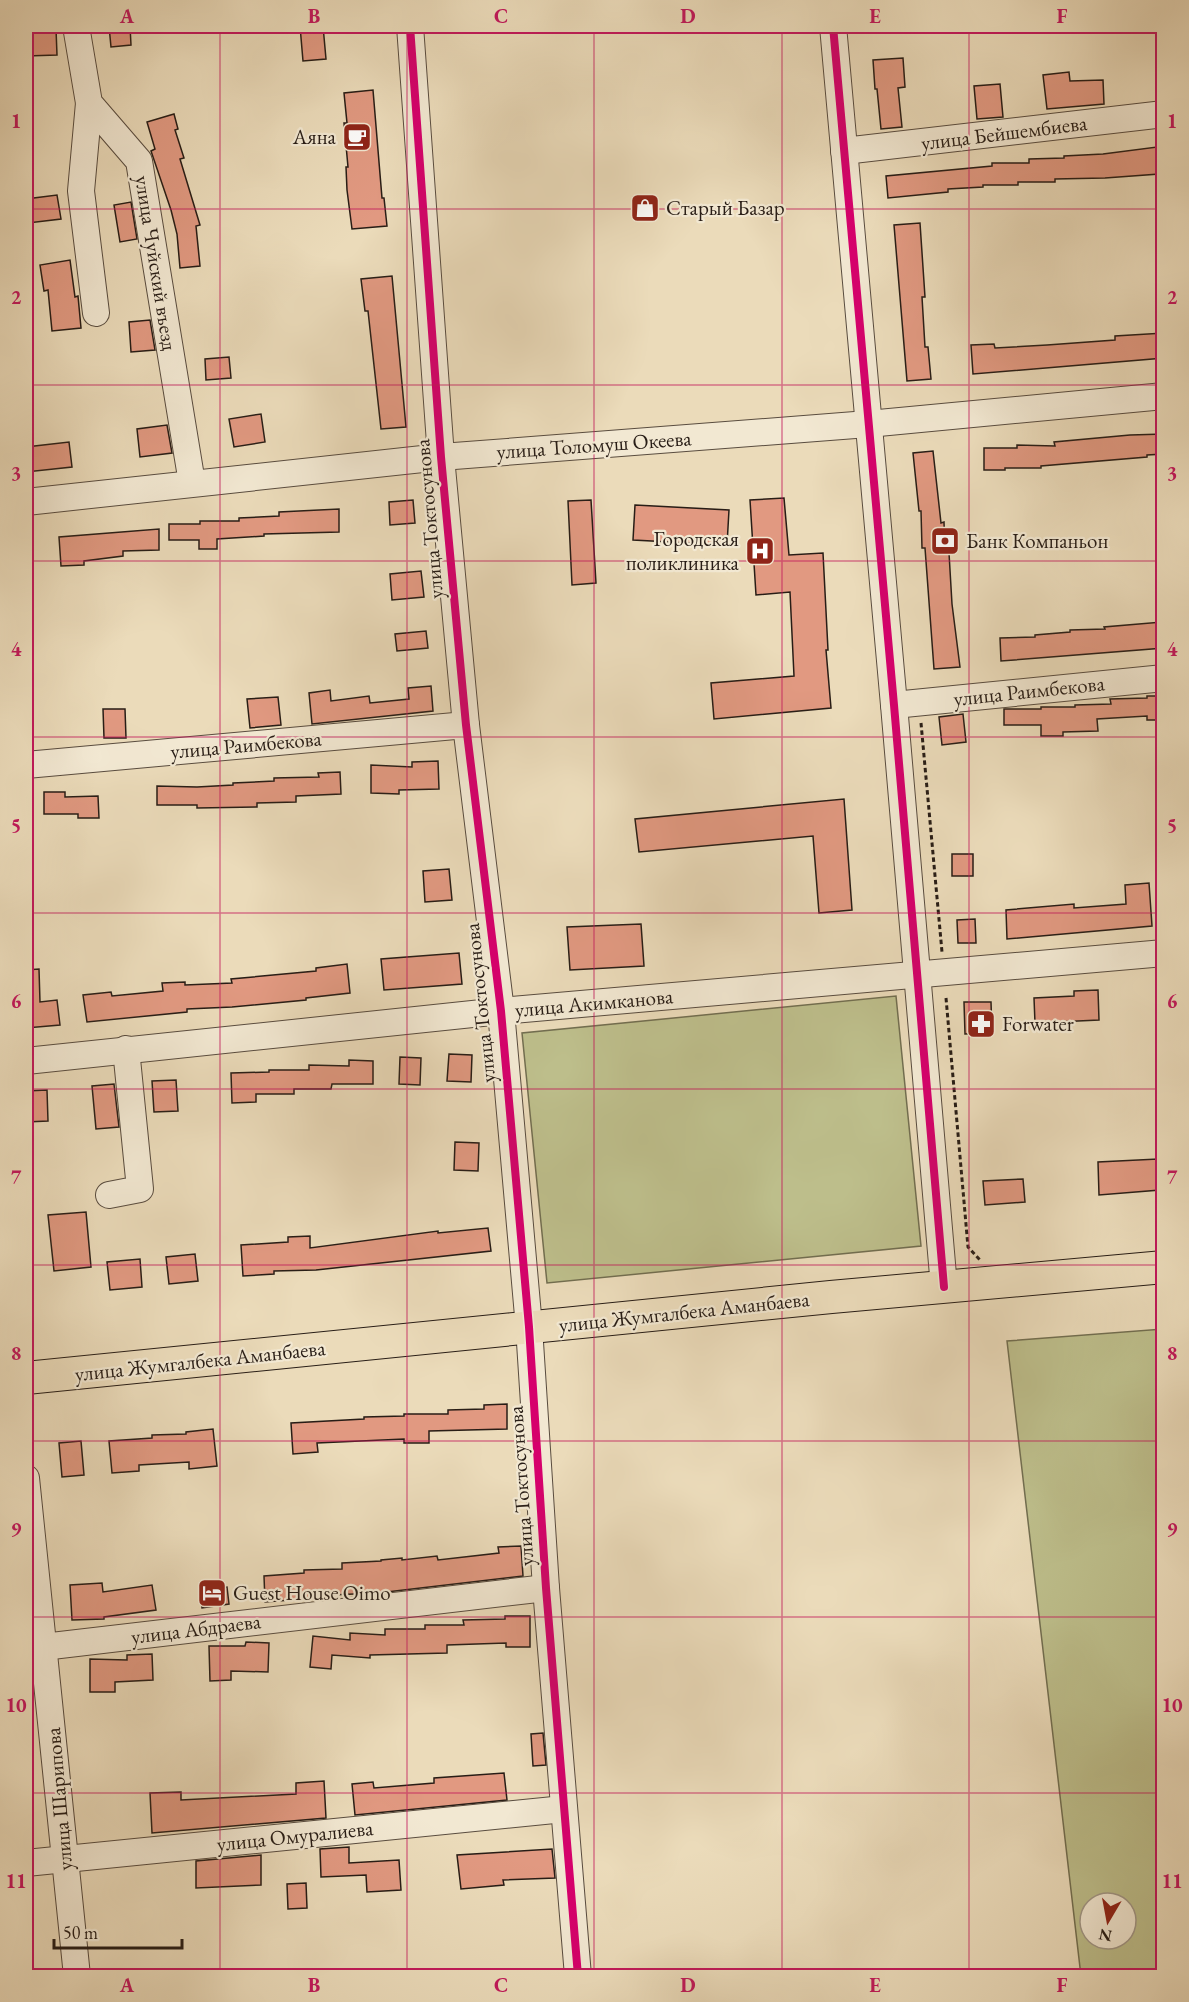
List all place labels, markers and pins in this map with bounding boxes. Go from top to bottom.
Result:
cafe icon: Аяна [341,121,373,153]
place label: Аяна [292,123,337,150]
shop icon: Старый Базар [629,192,661,224]
place label: Старый Базар [666,194,785,221]
place label: Городская поликлиника [626,525,740,576]
bank icon: Банк Компаньон [929,525,961,557]
place label: Банк Компаньон [966,527,1108,554]
hospital icon: Городская поликлиника [744,535,776,567]
pharmacy icon: Forwater [965,1008,997,1040]
place label: Forwater [1002,1010,1074,1037]
hotel icon: Guest House Oimo [196,1577,228,1609]
place label: Guest House Oimo [233,1579,391,1606]

